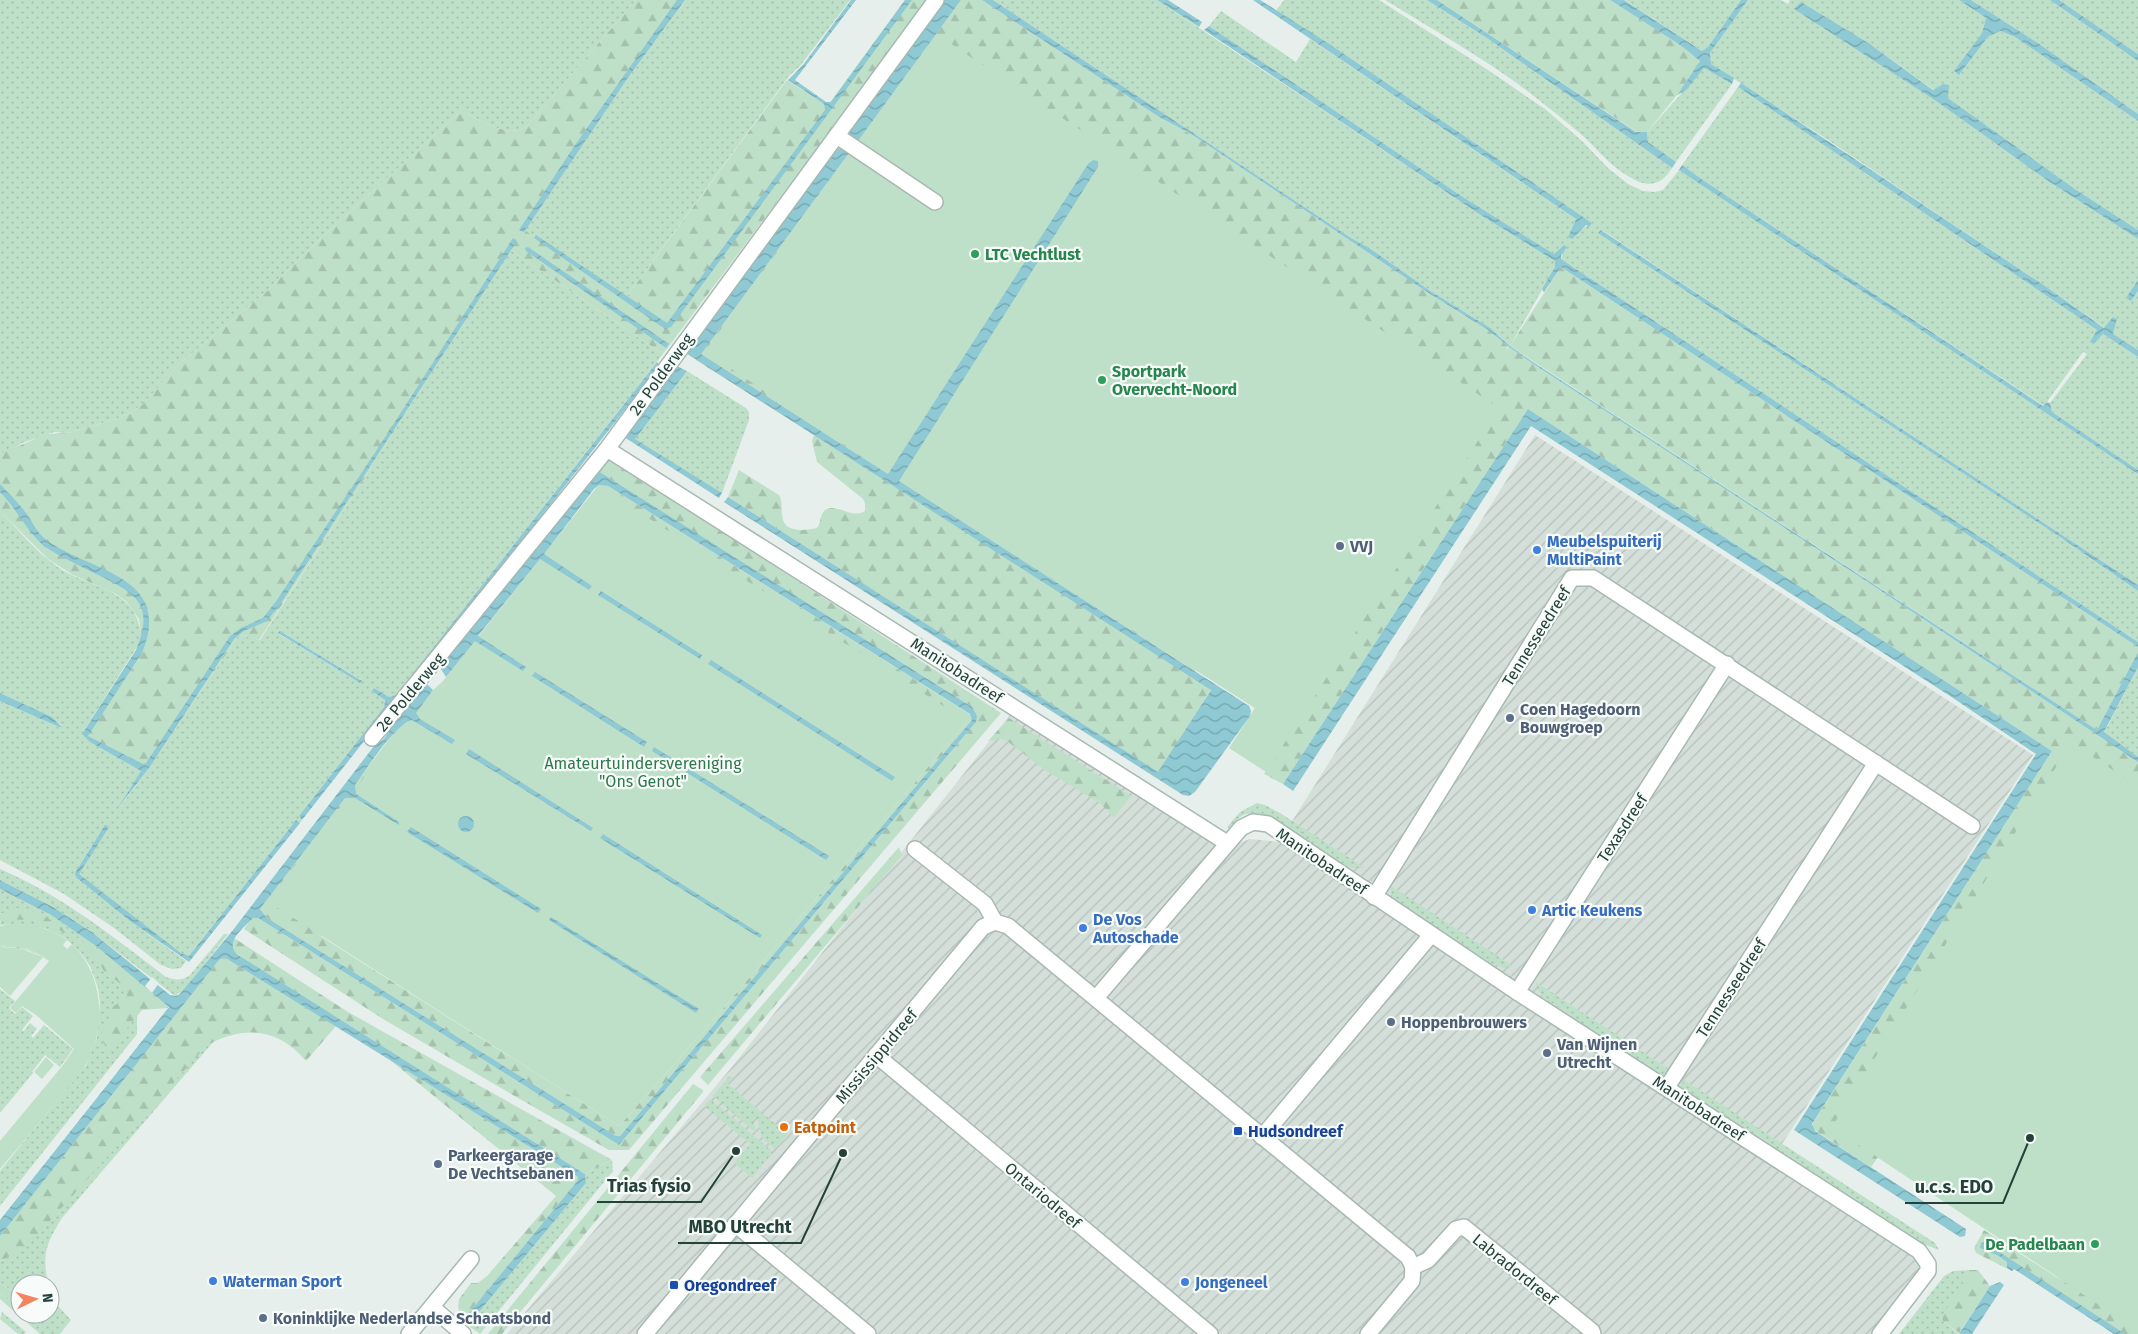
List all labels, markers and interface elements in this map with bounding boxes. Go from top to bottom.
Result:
place label: LTC Vechtlust [985,245,1082,264]
marker: LTC Vechtlust [969,248,981,260]
street label: 2e Polderweg [625,329,698,419]
place label: Sportpark Overvecht-Noord [1112,362,1237,399]
marker: Sportpark Overvecht-Noord [1096,374,1108,386]
place label: Meubelspuiterij MultiPaint [1547,532,1662,569]
place label: VVJ [1349,537,1373,556]
marker: VVJ [1334,540,1346,552]
marker: Meubelspuiterij MultiPaint [1531,544,1543,556]
street label: Tennesseedreef [1498,582,1576,690]
street label: Manitobadreef [907,634,1008,708]
street label: 2e Polderweg [372,649,449,735]
place label: Coen Hagedoorn Bouwgroep [1520,700,1641,737]
marker: Coen Hagedoorn Bouwgroep [1504,712,1516,724]
park label: Amateurtuindersvereniging "Ons Genot" [544,754,742,791]
street label: Texasdreef [1593,789,1652,866]
street label: Manitobadreef [1272,824,1372,900]
place label: Artic Keukens [1541,901,1643,920]
marker: Artic Keukens [1526,904,1538,916]
place label: De Vos Autoschade [1092,910,1179,947]
marker: De Vos Autoschade [1077,922,1089,934]
street label: Tennesseedreef [1692,934,1771,1041]
street label: Mississippidreef [831,1004,922,1107]
place label: Hoppenbrouwers [1401,1013,1527,1032]
marker: Hoppenbrouwers [1385,1016,1397,1028]
place label: Van Wijnen Utrecht [1556,1035,1637,1072]
marker: Van Wijnen Utrecht [1541,1047,1553,1059]
street label: Manitobadreef [1649,1072,1750,1146]
place label: Eatpoint [794,1118,857,1137]
marker: Eatpoint [778,1121,790,1133]
place label: Hudsondreef [1248,1122,1344,1141]
marker: Hudsondreef [1232,1125,1244,1137]
place label: Parkeergarage De Vechtsebanen [448,1146,574,1183]
marker: Parkeergarage De Vechtsebanen [432,1158,444,1170]
street label: Ontariodreef [1001,1158,1086,1234]
callout: Trias fysio [597,1169,701,1202]
callout: u.c.s. EDO [1905,1170,2003,1203]
text: Trias fysio [607,1175,691,1197]
text: u.c.s. EDO [1915,1176,1993,1198]
callout: MBO Utrecht [678,1210,801,1243]
text: MBO Utrecht [688,1216,793,1238]
street label: Labradordreef [1469,1230,1562,1310]
place label: De Padelbaan [1985,1235,2085,1254]
marker: De Padelbaan [2089,1238,2101,1250]
place label: Waterman Sport [223,1272,343,1291]
place label: Jongeneel [1194,1273,1268,1292]
north arrow [10,1274,60,1324]
marker: Waterman Sport [207,1275,219,1287]
place label: Oregondreef [684,1276,777,1295]
marker: Jongeneel [1179,1276,1191,1288]
marker: Oregondreef [668,1279,680,1291]
text: N [39,1293,56,1303]
place label: Koninklijke Nederlandse Schaatsbond [273,1309,551,1328]
marker: Koninklijke Nederlandse Schaatsbond [257,1312,269,1324]

